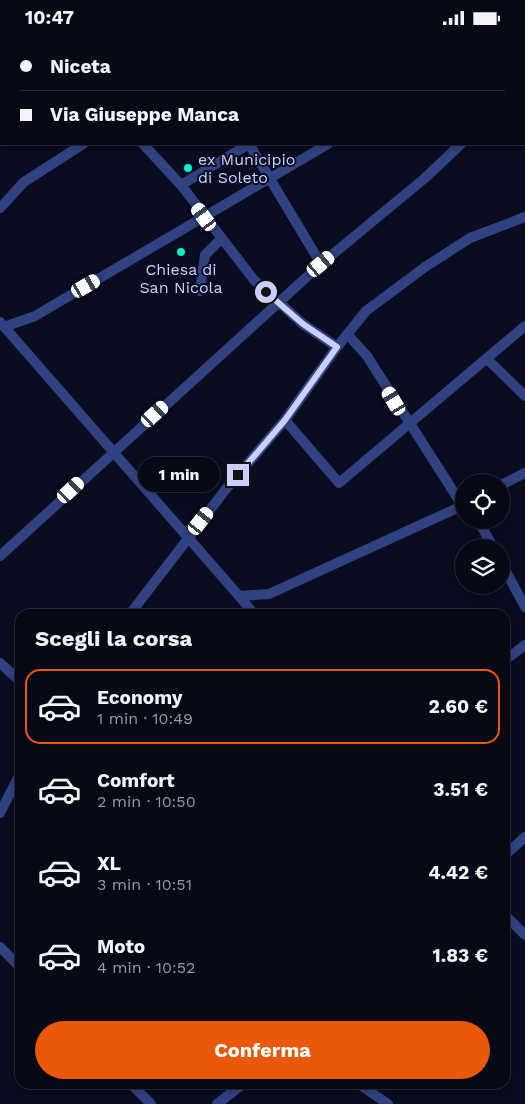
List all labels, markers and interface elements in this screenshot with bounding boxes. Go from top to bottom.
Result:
text: 10:47 [25,6,74,29]
text: Niceta [50,55,111,78]
text: Via Giuseppe Manca [50,103,239,126]
place label: ex Municipio di Soleto [198,150,295,187]
marker: ex Municipio di Soleto [182,162,194,174]
car [189,200,218,234]
marker: Chiesa di San Nicola [175,246,187,258]
car [304,249,337,279]
place label: Chiesa di San Nicola [139,260,223,297]
car [69,272,102,300]
route start [255,281,277,303]
car [379,384,408,418]
car [138,398,171,430]
callout: 1 min [138,457,220,493]
route end [227,464,249,486]
text: 1 min [158,465,200,484]
car [54,474,87,506]
map controls [455,474,510,594]
button: locate [455,474,510,529]
car [185,505,216,537]
button: layers [455,539,510,594]
text: Scegli la corsa [35,626,192,651]
icon: car [37,684,82,729]
text: Economy [97,686,182,709]
text: 2.60 € [429,695,488,718]
text: 1 min · 10:49 [97,709,193,728]
icon: car [37,767,82,812]
text: Comfort [97,769,175,792]
text: 3.51 € [433,778,488,801]
text: 2 min · 10:50 [97,792,196,811]
icon: car [37,850,82,895]
text: XL [97,852,121,875]
text: 4.42 € [428,861,488,884]
text: 3 min · 10:51 [97,875,192,894]
icon: car [37,933,82,978]
text: Moto [97,935,145,958]
text: 1.83 € [433,944,488,967]
text: 4 min · 10:52 [97,958,195,977]
button: Conferma [35,1021,490,1079]

